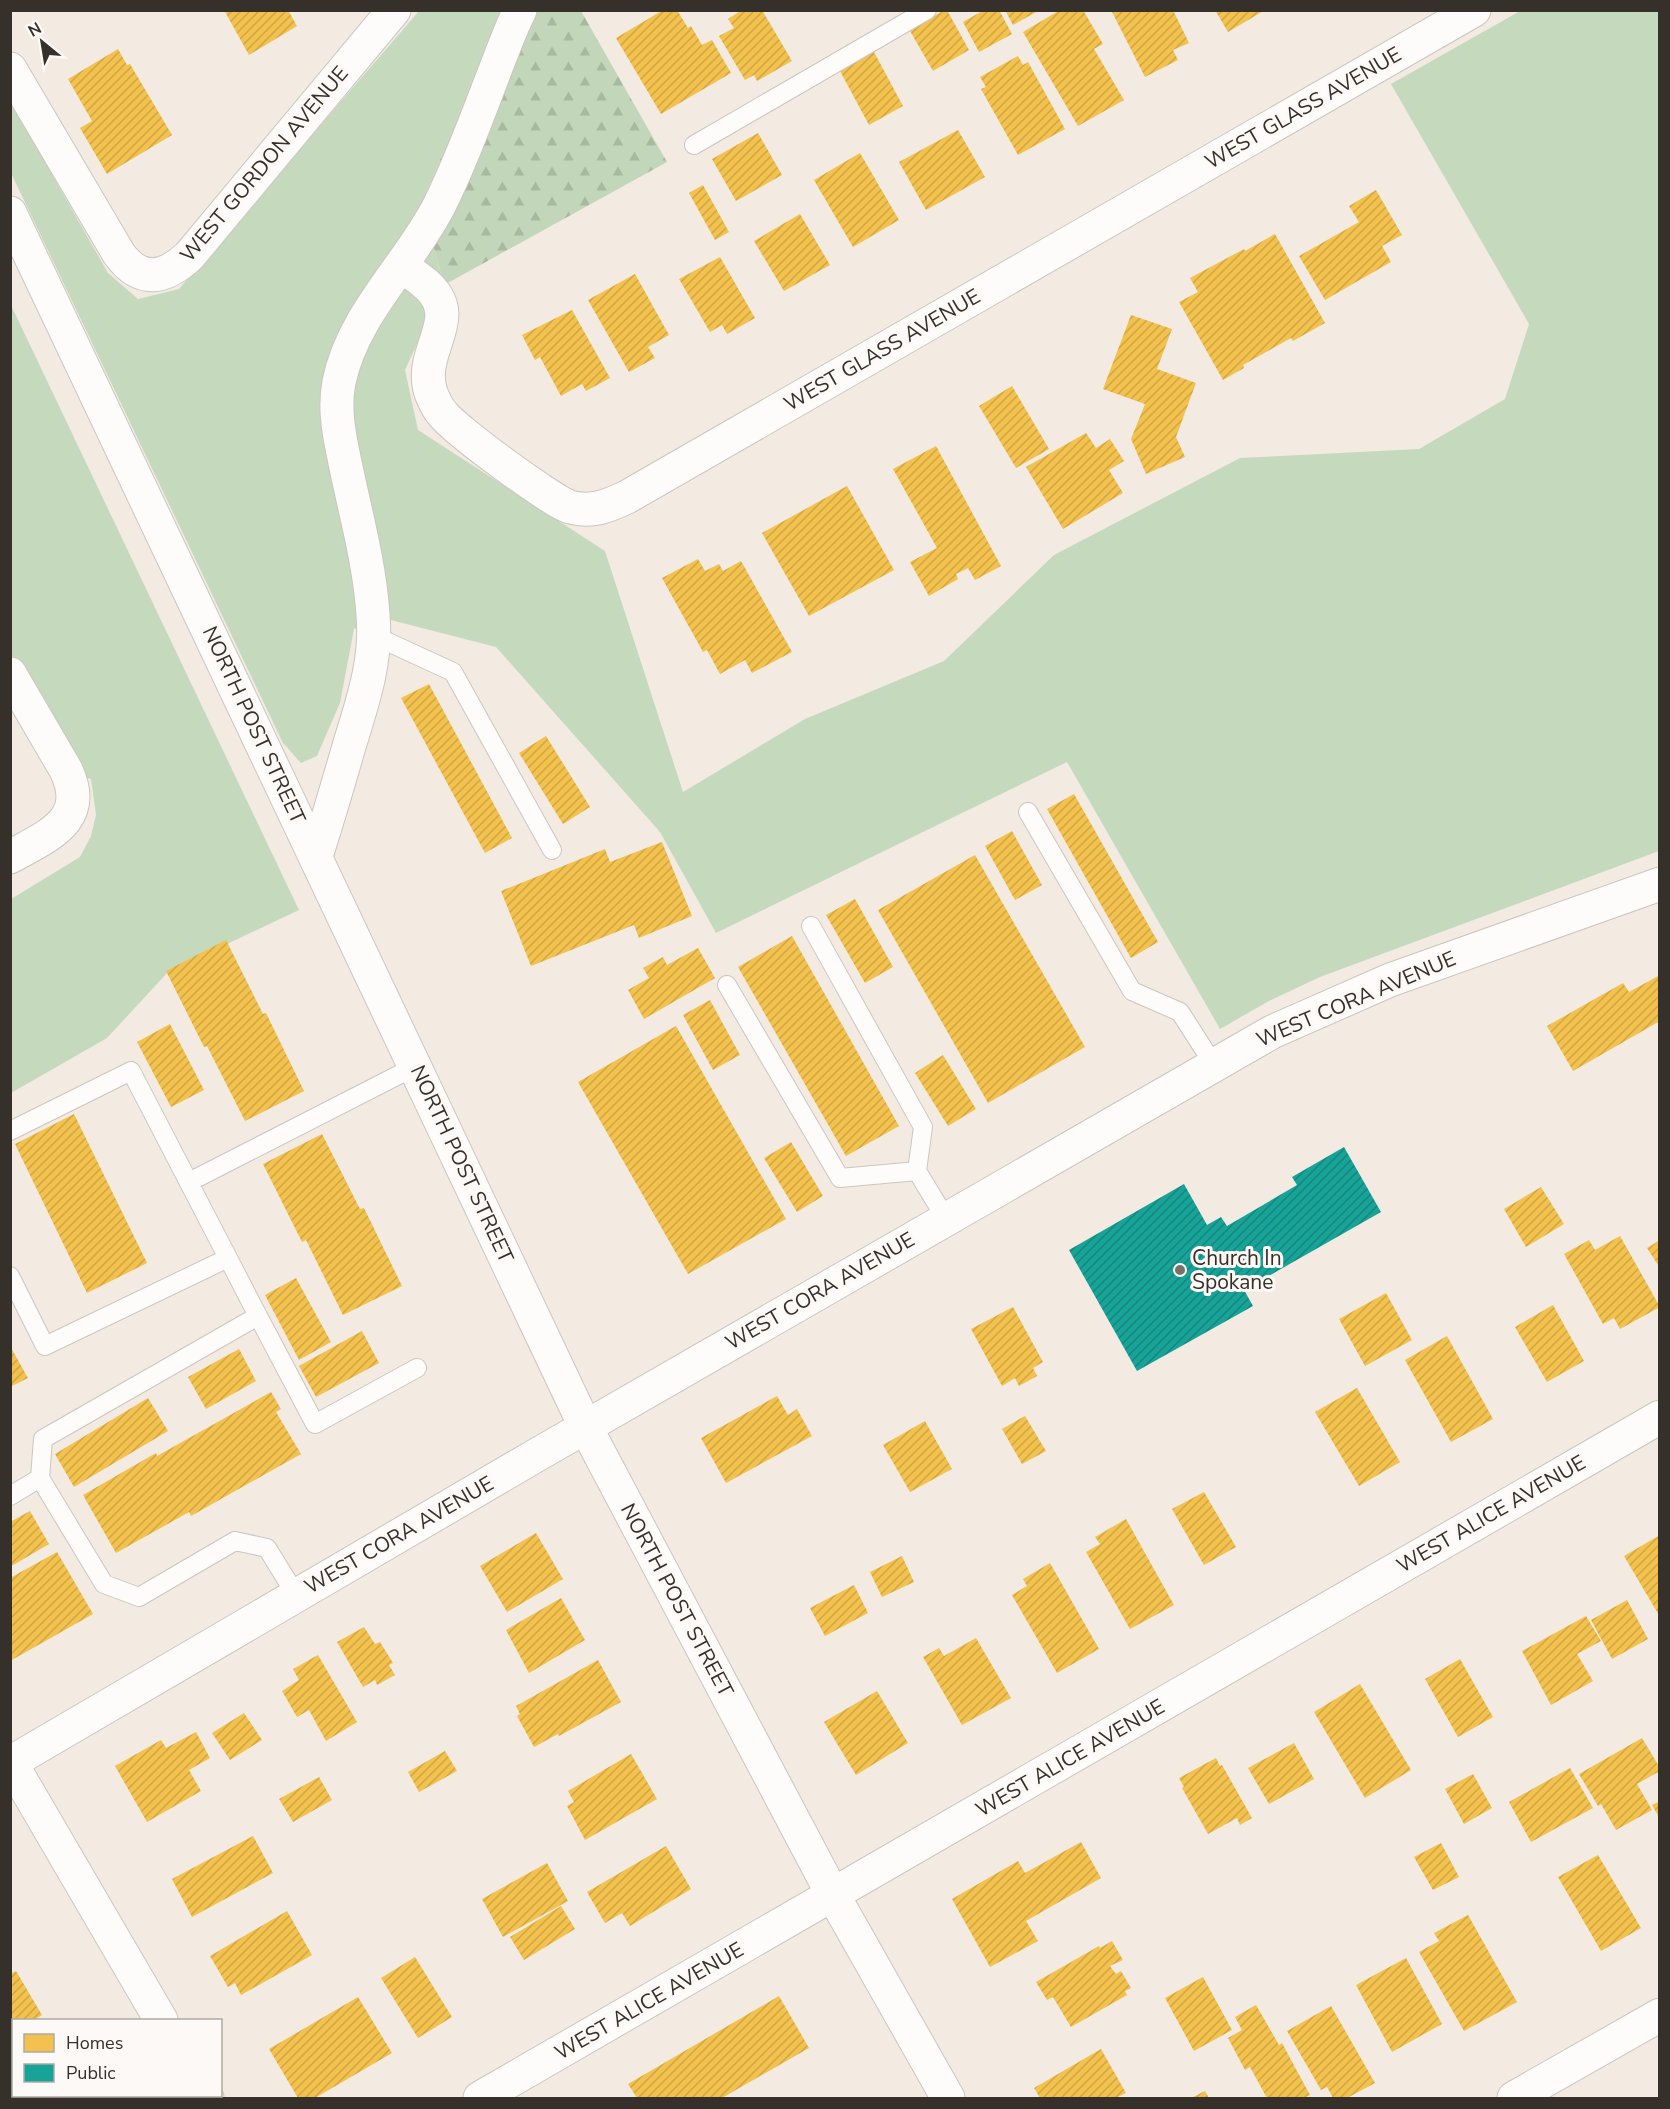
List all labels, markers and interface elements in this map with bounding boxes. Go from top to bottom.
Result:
north arrow [12,12,72,72]
text: N [24,17,46,42]
street label: WEST GLASS AVENUE [1200,40,1406,176]
street label: WEST GORDON AVENUE [174,60,354,268]
street label: WEST GLASS AVENUE [779,282,985,418]
street label: NORTH POST STREET [196,622,312,829]
street label: WEST CORA AVENUE [1252,944,1460,1054]
street label: NORTH POST STREET [404,1061,520,1268]
street label: WEST CORA AVENUE [720,1225,920,1357]
place label: Church In Spokane [1192,1244,1282,1296]
marker: Church In Spokane [1173,1263,1187,1277]
street label: WEST ALICE AVENUE [1392,1448,1590,1580]
street label: WEST CORA AVENUE [299,1469,499,1601]
street label: NORTH POST STREET [614,1498,740,1702]
street label: WEST ALICE AVENUE [971,1692,1169,1824]
street label: WEST ALICE AVENUE [550,1935,748,2067]
legend [12,2019,222,2097]
text: Homes [66,2031,123,2055]
text: Public [66,2061,116,2085]

